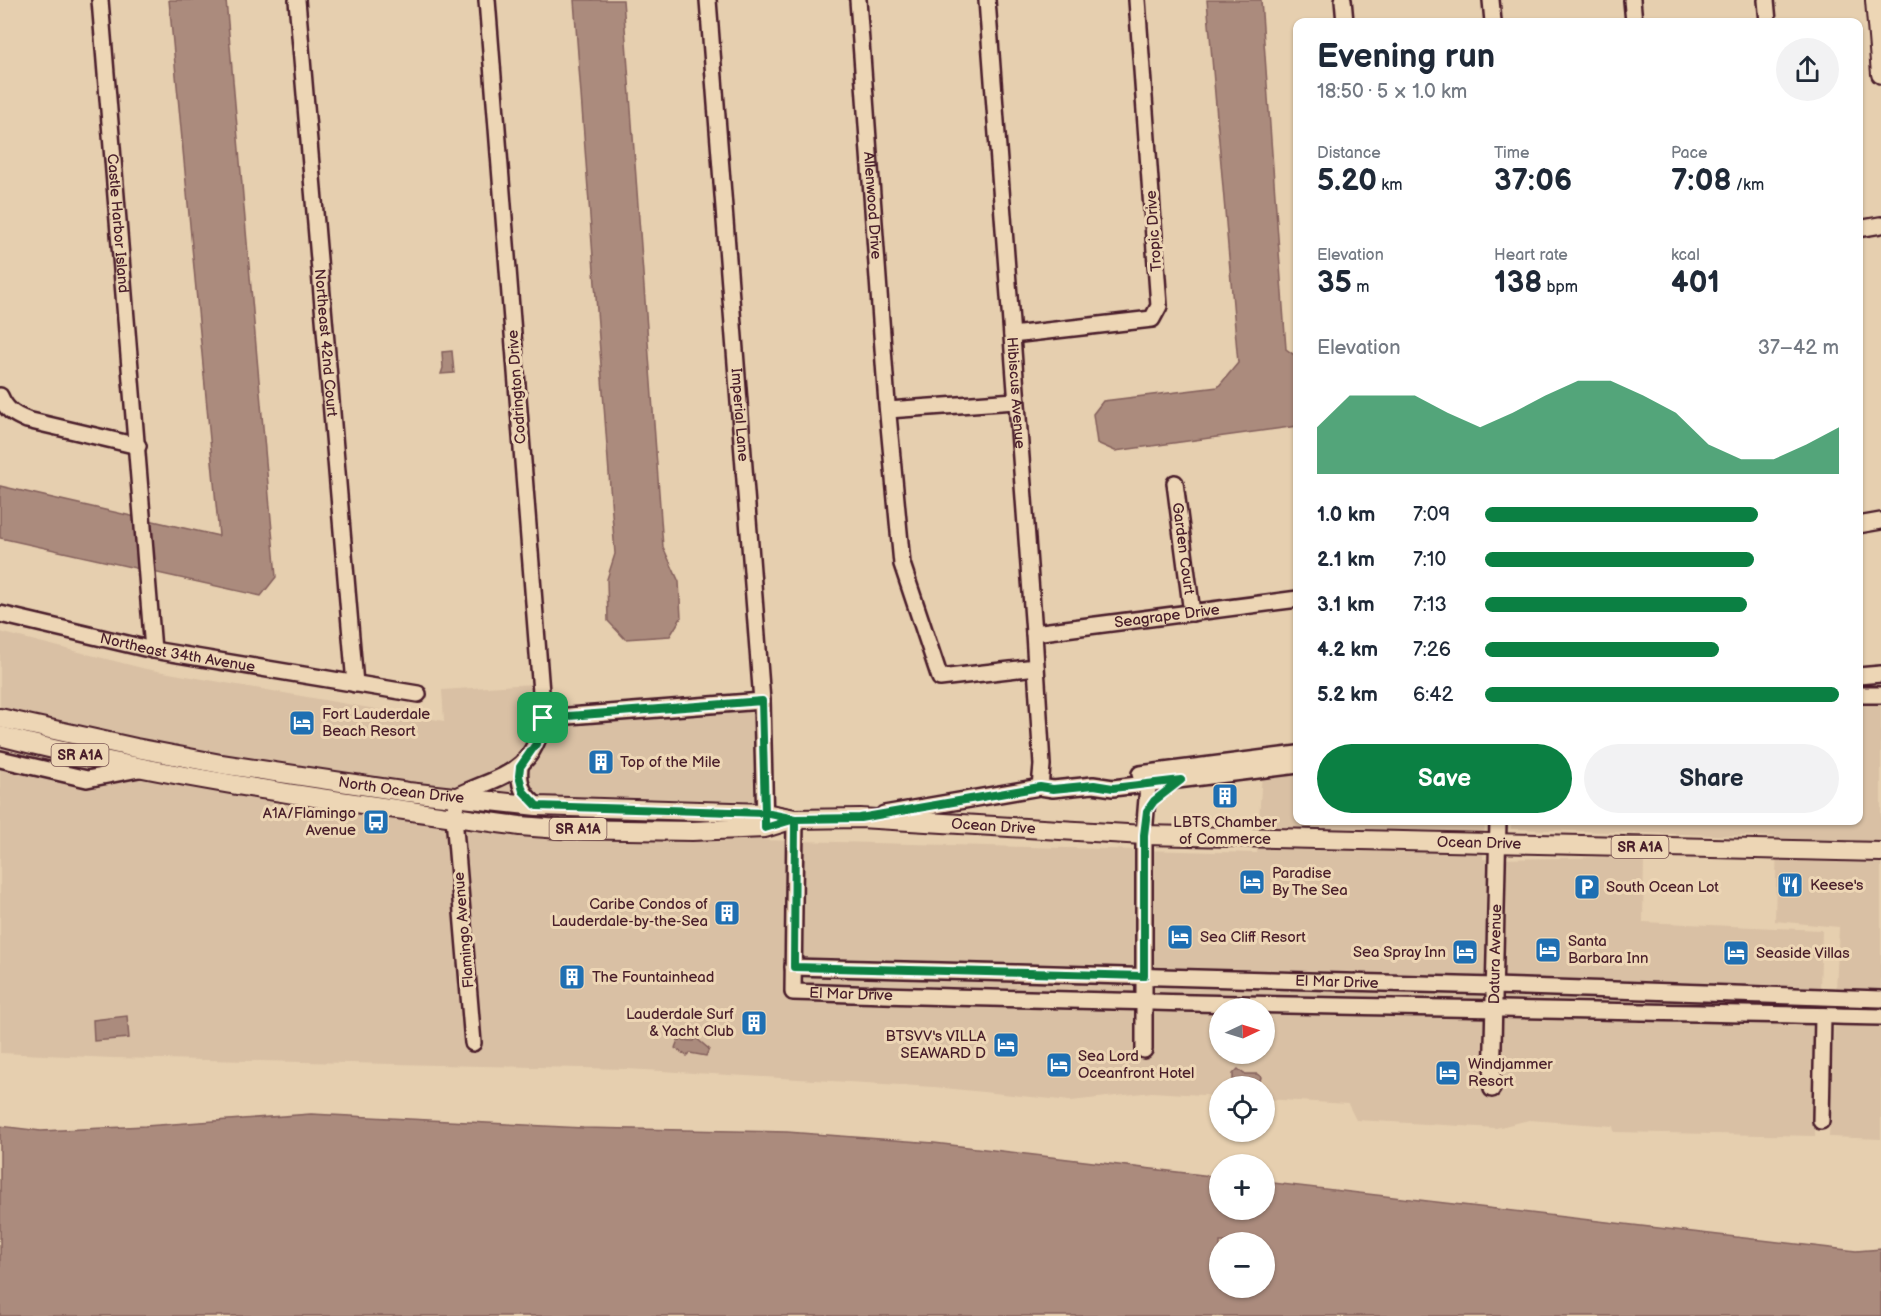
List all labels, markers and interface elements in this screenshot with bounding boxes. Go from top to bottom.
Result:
text: Evening run [1317,37,1495,77]
button: share [1776,38,1839,101]
text: 18:50 · 5 × 1.0 km [1317,80,1467,104]
text: Distance [1317,144,1381,163]
text: Time [1494,144,1529,163]
text: Pace [1671,144,1707,163]
street label: Allenwood Drive [859,151,886,260]
street label: Castle Harbor Island [103,153,133,294]
text: 5.20 [1317,163,1377,199]
text: 37:06 [1494,163,1572,199]
text: 7:08 [1671,163,1731,199]
text: km [1377,176,1402,195]
text: /km [1731,176,1764,195]
street label: Tropic Drive [1142,190,1166,272]
text: Elevation [1317,246,1384,265]
text: Heart rate [1494,246,1568,265]
text: kcal [1671,246,1700,265]
text: 35 [1317,265,1352,301]
text: 138 [1494,265,1542,301]
text: 401 [1671,265,1720,301]
street label: Northeast 42nd Court [310,268,342,418]
text: m [1352,278,1369,297]
text: bpm [1542,278,1578,297]
street label: Codrington Drive [504,329,530,445]
street label: Hibiscus Avenue [1003,336,1030,450]
text: Elevation [1317,336,1400,360]
text: 37–42 m [1758,336,1839,360]
street label: Imperial Lane [727,367,753,462]
street label: Garden Court [1168,501,1199,596]
text: 1.0 km [1317,503,1375,527]
text: 7:09 [1413,503,1450,527]
text: 2.1 km [1317,548,1375,572]
text: 7:10 [1413,548,1446,572]
text: 3.1 km [1317,593,1374,617]
text: 7:13 [1413,593,1447,617]
street label: Seagrape Drive [1113,600,1221,632]
street label: Northeast 34th Avenue [98,628,257,676]
text: 4.2 km [1317,638,1378,662]
text: 7:26 [1413,638,1451,662]
text: 5.2 km [1317,683,1378,707]
text: 6:42 [1413,683,1453,707]
pin [517,692,568,743]
icon: arrive [526,701,559,734]
place label: Fort Lauderdale Beach Resort [322,705,430,741]
hotel icon: Fort Lauderdale Beach Resort [287,708,317,738]
road number: SR A1A [52,744,109,766]
button: Save [1317,744,1572,813]
button: Share [1584,744,1839,813]
building icon: Top of the Mile [586,747,616,777]
place label: Top of the Mile [620,753,720,772]
street label: North Ocean Drive [337,772,465,808]
building icon: LBTS Chamber of Commerce [1210,781,1240,811]
place label: A1A/Flamingo Avenue [263,804,356,840]
bus stop icon: A1A/Flamingo Avenue [361,807,391,837]
place label: LBTS Chamber of Commerce [1173,813,1277,849]
street label: Ocean Drive [951,814,1036,838]
road number: SR A1A [550,818,606,840]
street label: Ocean Drive [1437,832,1522,853]
road number: SR A1A [1612,836,1668,858]
place label: Paradise By The Sea [1272,864,1348,900]
hotel icon: Paradise By The Sea [1237,867,1267,897]
restaurant icon: Keese's [1775,870,1805,900]
street label: Flamingo Avenue [449,871,479,989]
parking icon: South Ocean Lot [1572,872,1602,902]
place label: Keese's [1810,876,1864,895]
place label: South Ocean Lot [1606,878,1719,897]
place label: Caribe Condos of Lauderdale-by-the-Sea [551,895,708,931]
building icon: Caribe Condos of Lauderdale-by-the-Sea [712,898,742,928]
street label: Datura Avenue [1484,904,1506,1004]
hotel icon: Sea Cliff Resort [1165,922,1195,952]
place label: Sea Cliff Resort [1200,928,1306,947]
place label: Santa Barbara Inn [1568,932,1648,968]
hotel icon: Santa Barbara Inn [1533,935,1563,965]
hotel icon: Sea Spray Inn [1450,937,1480,967]
hotel icon: Seaside Villas [1721,938,1751,968]
place label: Sea Spray Inn [1353,943,1446,962]
place label: Seaside Villas [1756,944,1850,963]
building icon: The Fountainhead [557,962,587,992]
place label: The Fountainhead [592,968,714,987]
street label: El Mar Drive [1295,971,1379,992]
street label: El Mar Drive [809,983,893,1005]
north arrow [1209,998,1275,1064]
map controls [1209,998,1275,1298]
place label: Lauderdale Surf & Yacht Club [626,1005,735,1041]
building icon: Lauderdale Surf & Yacht Club [739,1008,769,1038]
place label: BTSVV's VILLA SEAWARD D [885,1027,987,1063]
hotel icon: BTSVV's VILLA SEAWARD D [991,1030,1021,1060]
place label: Sea Lord Oceanfront Hotel [1078,1047,1194,1083]
hotel icon: Sea Lord Oceanfront Hotel [1044,1050,1074,1080]
place label: Windjammer Resort [1468,1055,1553,1091]
hotel icon: Windjammer Resort [1433,1058,1463,1088]
button: locate [1209,1076,1275,1142]
button: + [1209,1154,1275,1220]
button: − [1209,1232,1275,1298]

